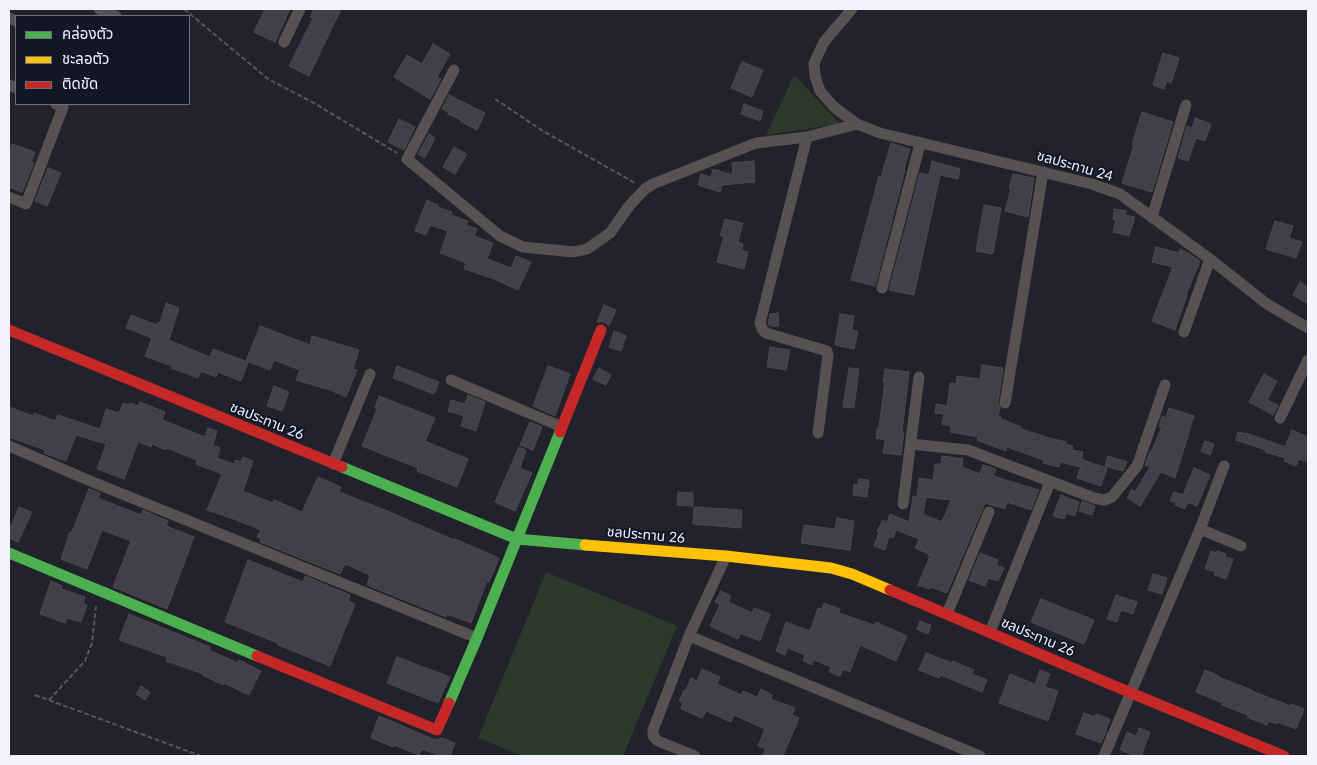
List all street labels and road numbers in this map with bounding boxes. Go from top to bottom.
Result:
street label: ชลประทาน 24 [1035,147,1115,185]
street label: ชลประทาน 26 [228,399,306,443]
street label: ชลประทาน 26 [606,523,686,547]
street label: ชลประทาน 26 [999,614,1077,660]

